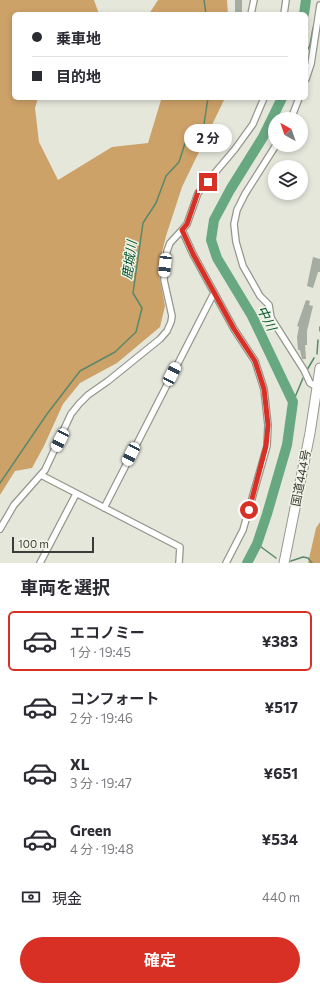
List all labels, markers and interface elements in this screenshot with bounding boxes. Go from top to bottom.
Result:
text: 乗車地 [56,29,101,47]
text: 目的地 [56,67,101,85]
north arrow [268,112,308,152]
map controls [268,112,308,200]
callout: 2 分 [184,124,232,152]
text: 2 分 [197,130,219,146]
button: layers [268,160,308,200]
route end [199,173,217,191]
water label: 鹿城川 [118,238,140,280]
car [158,252,172,278]
water label: 中川 [254,303,281,335]
car [161,361,183,387]
car [49,427,71,453]
car [120,441,142,467]
street label: 国道444号 [288,448,312,507]
route start [240,501,258,519]
scale bar [12,535,94,554]
text: 100 m [18,537,49,550]
text: 車両を選択 [20,576,110,598]
icon: car [22,623,58,659]
text: エコノミー [70,623,145,641]
text: ¥383 [262,632,298,650]
text: 1 分 · 19:45 [70,644,131,660]
icon: car [22,689,58,725]
text: コンフォート [70,689,160,707]
text: ¥517 [264,698,298,716]
text: 2 分 · 19:46 [70,710,133,726]
icon: car [22,755,58,791]
text: XL [70,755,89,773]
text: ¥651 [264,764,298,782]
text: 3 分 · 19:47 [70,775,132,791]
icon: car [22,821,58,857]
text: Green [70,821,111,839]
text: ¥534 [262,830,298,848]
text: 4 分 · 19:48 [70,841,134,857]
icon: cash [20,886,42,908]
text: 現金 [52,889,82,907]
text: 440 m [262,889,300,905]
button: 確定 [20,937,300,983]

